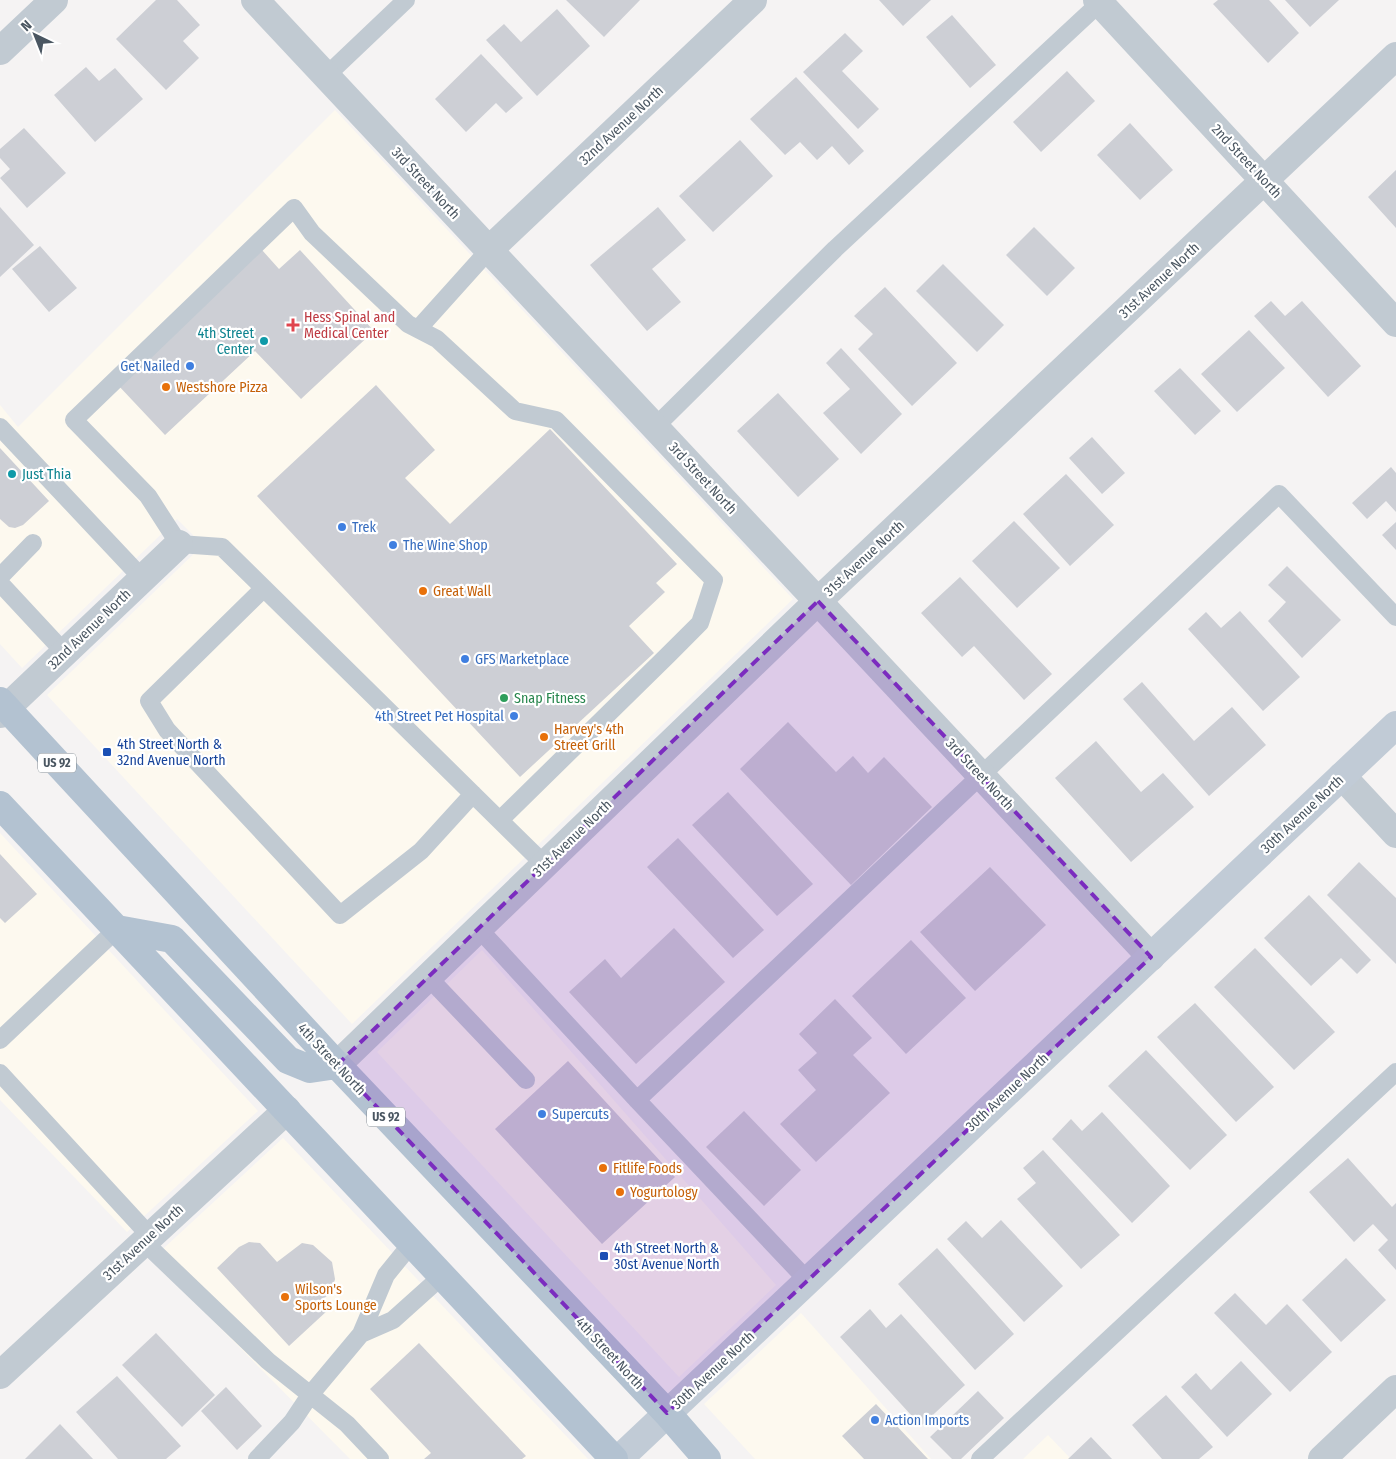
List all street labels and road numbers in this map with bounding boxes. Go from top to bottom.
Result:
street label: 32nd Avenue North [576,82,667,169]
street label: 2nd Street North [1208,121,1285,202]
street label: 3rd Street North [388,144,463,223]
street label: 31st Avenue North [1116,239,1203,322]
street label: 3rd Street North [665,439,740,518]
street label: 31st Avenue North [821,517,908,600]
street label: 32nd Avenue North [44,586,134,673]
street label: 3rd Street North [942,735,1017,814]
road number: US 92 [38,754,76,772]
street label: 30th Avenue North [1257,772,1347,857]
street label: 31st Avenue North [529,796,615,880]
street label: 4th Street North [294,1020,369,1099]
street label: 30th Avenue North [962,1050,1052,1135]
road number: US 92 [367,1108,405,1126]
street label: 31st Avenue North [100,1201,187,1284]
street label: 4th Street North [572,1314,647,1393]
street label: 30th Avenue North [668,1328,758,1413]

